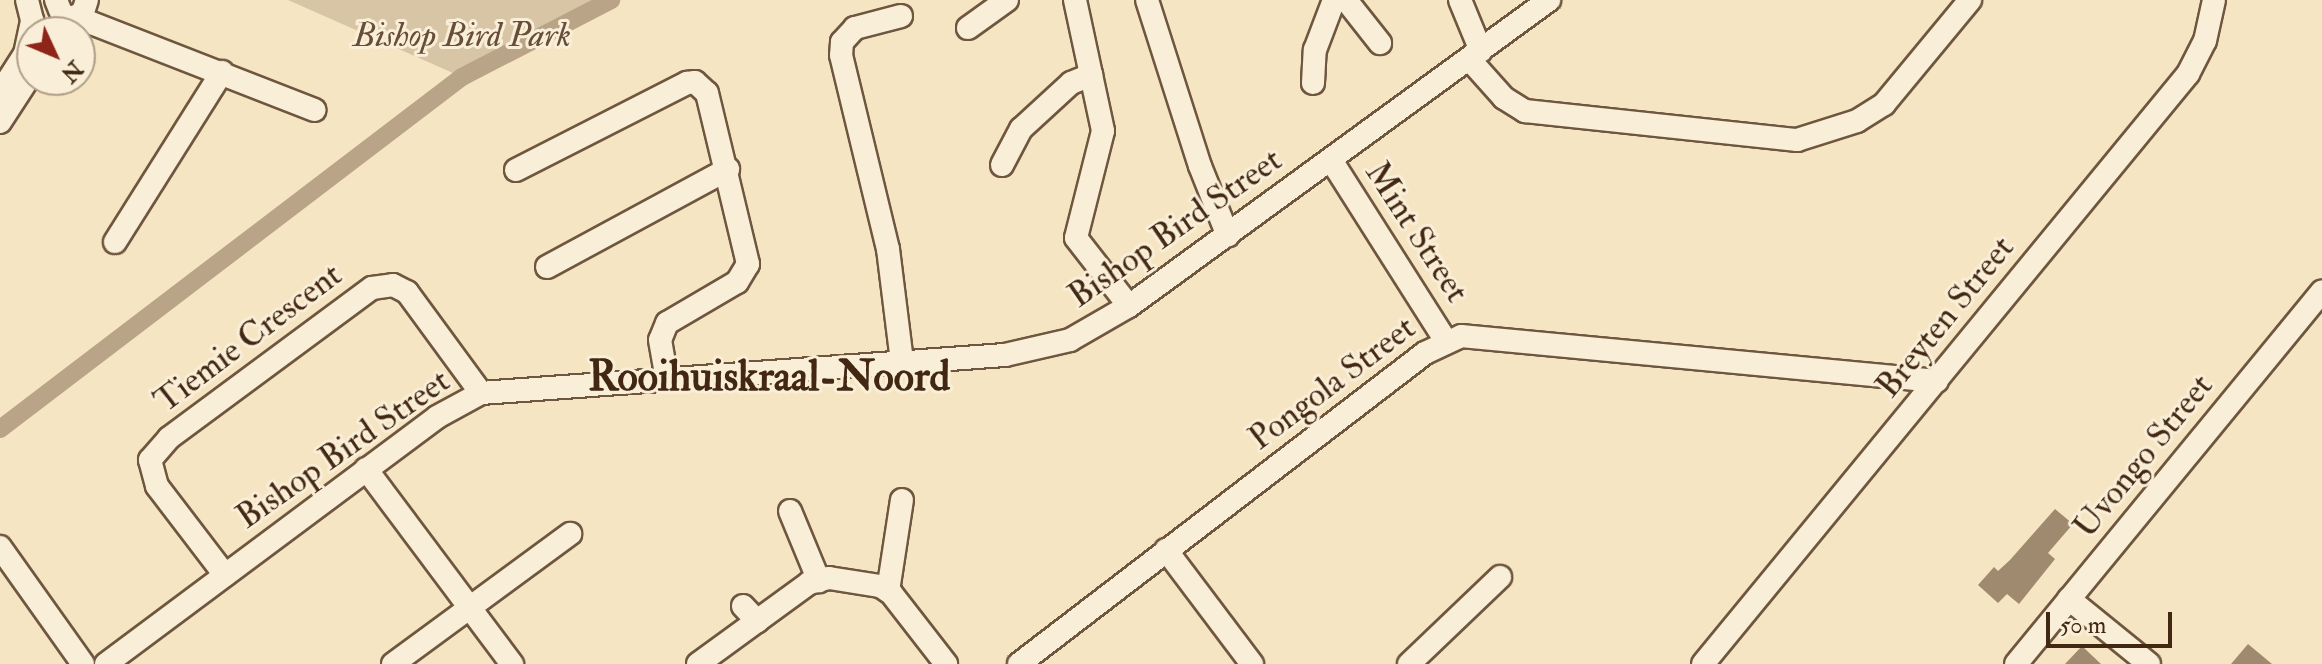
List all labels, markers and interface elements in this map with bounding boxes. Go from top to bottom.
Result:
north arrow [16,16,96,96]
park label: Bishop Bird Park [353,16,571,56]
text: N [55,54,89,88]
street label: Bishop Bird Street [1061,139,1289,317]
street label: Mint Street [1356,154,1478,310]
street label: Breyten Street [1868,228,2022,406]
street label: Tiemie Crescent [146,254,350,422]
street label: Pongola Street [1241,307,1423,459]
district label: Rooihuiskraal-Noord [588,352,950,402]
street label: Bishop Bird Street [229,360,457,538]
street label: Uvongo Street [2065,366,2221,546]
scale bar [2050,596,2176,646]
text: 50 m [2060,610,2106,641]

